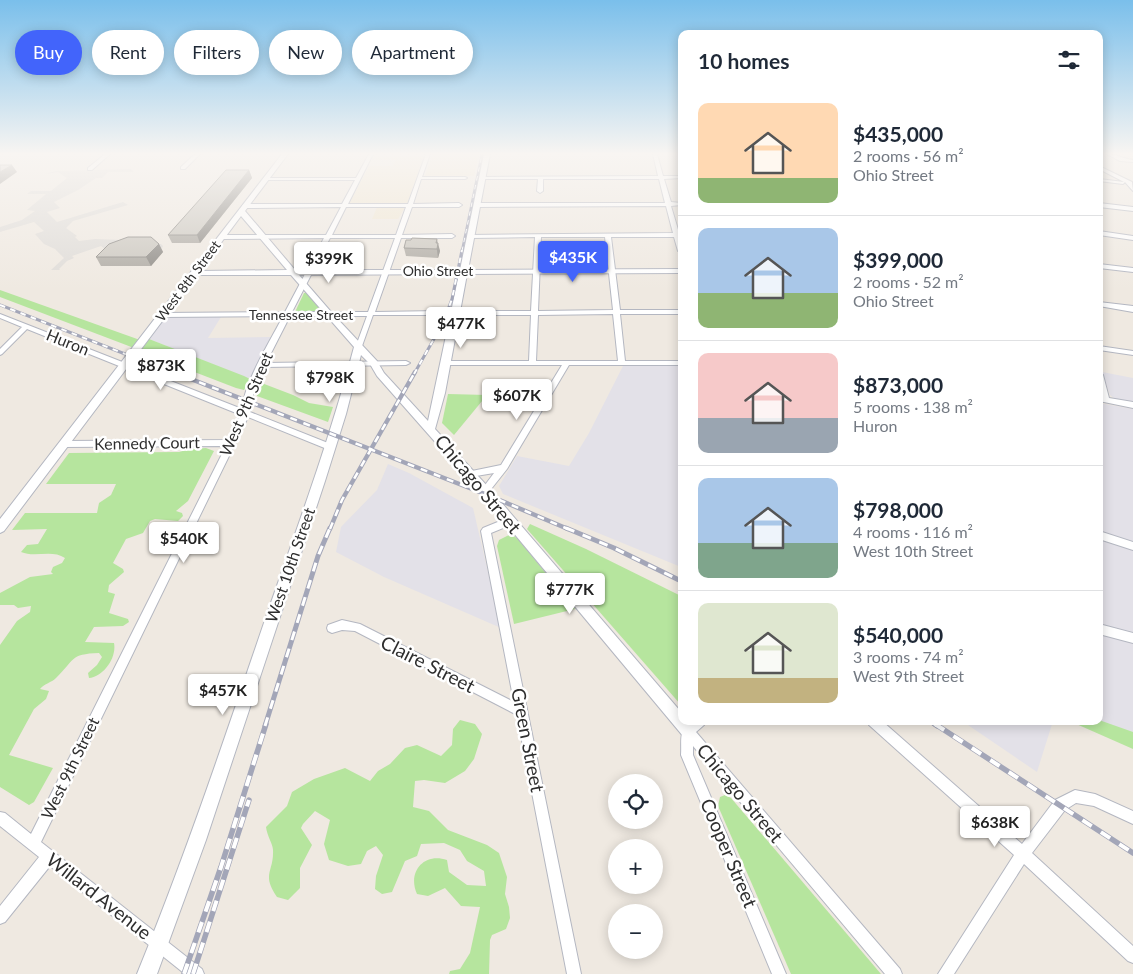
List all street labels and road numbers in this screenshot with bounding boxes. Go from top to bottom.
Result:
street label: West 8th Street [152,237,224,325]
street label: Ohio Street [403,262,473,279]
street label: Tennessee Street [249,306,353,323]
street label: Huron [44,324,92,359]
street label: West 9th Street [215,349,276,459]
street label: Chicago Street [430,430,526,538]
street label: Kennedy Court [94,432,200,453]
street label: West 10th Street [261,505,318,625]
street label: Claire Street [377,630,479,697]
street label: Green Street [507,686,550,794]
street label: West 9th Street [37,713,103,822]
street label: Chicago Street [692,739,788,847]
street label: Cooper Street [696,795,763,911]
street label: Willard Avenue [42,847,156,944]

